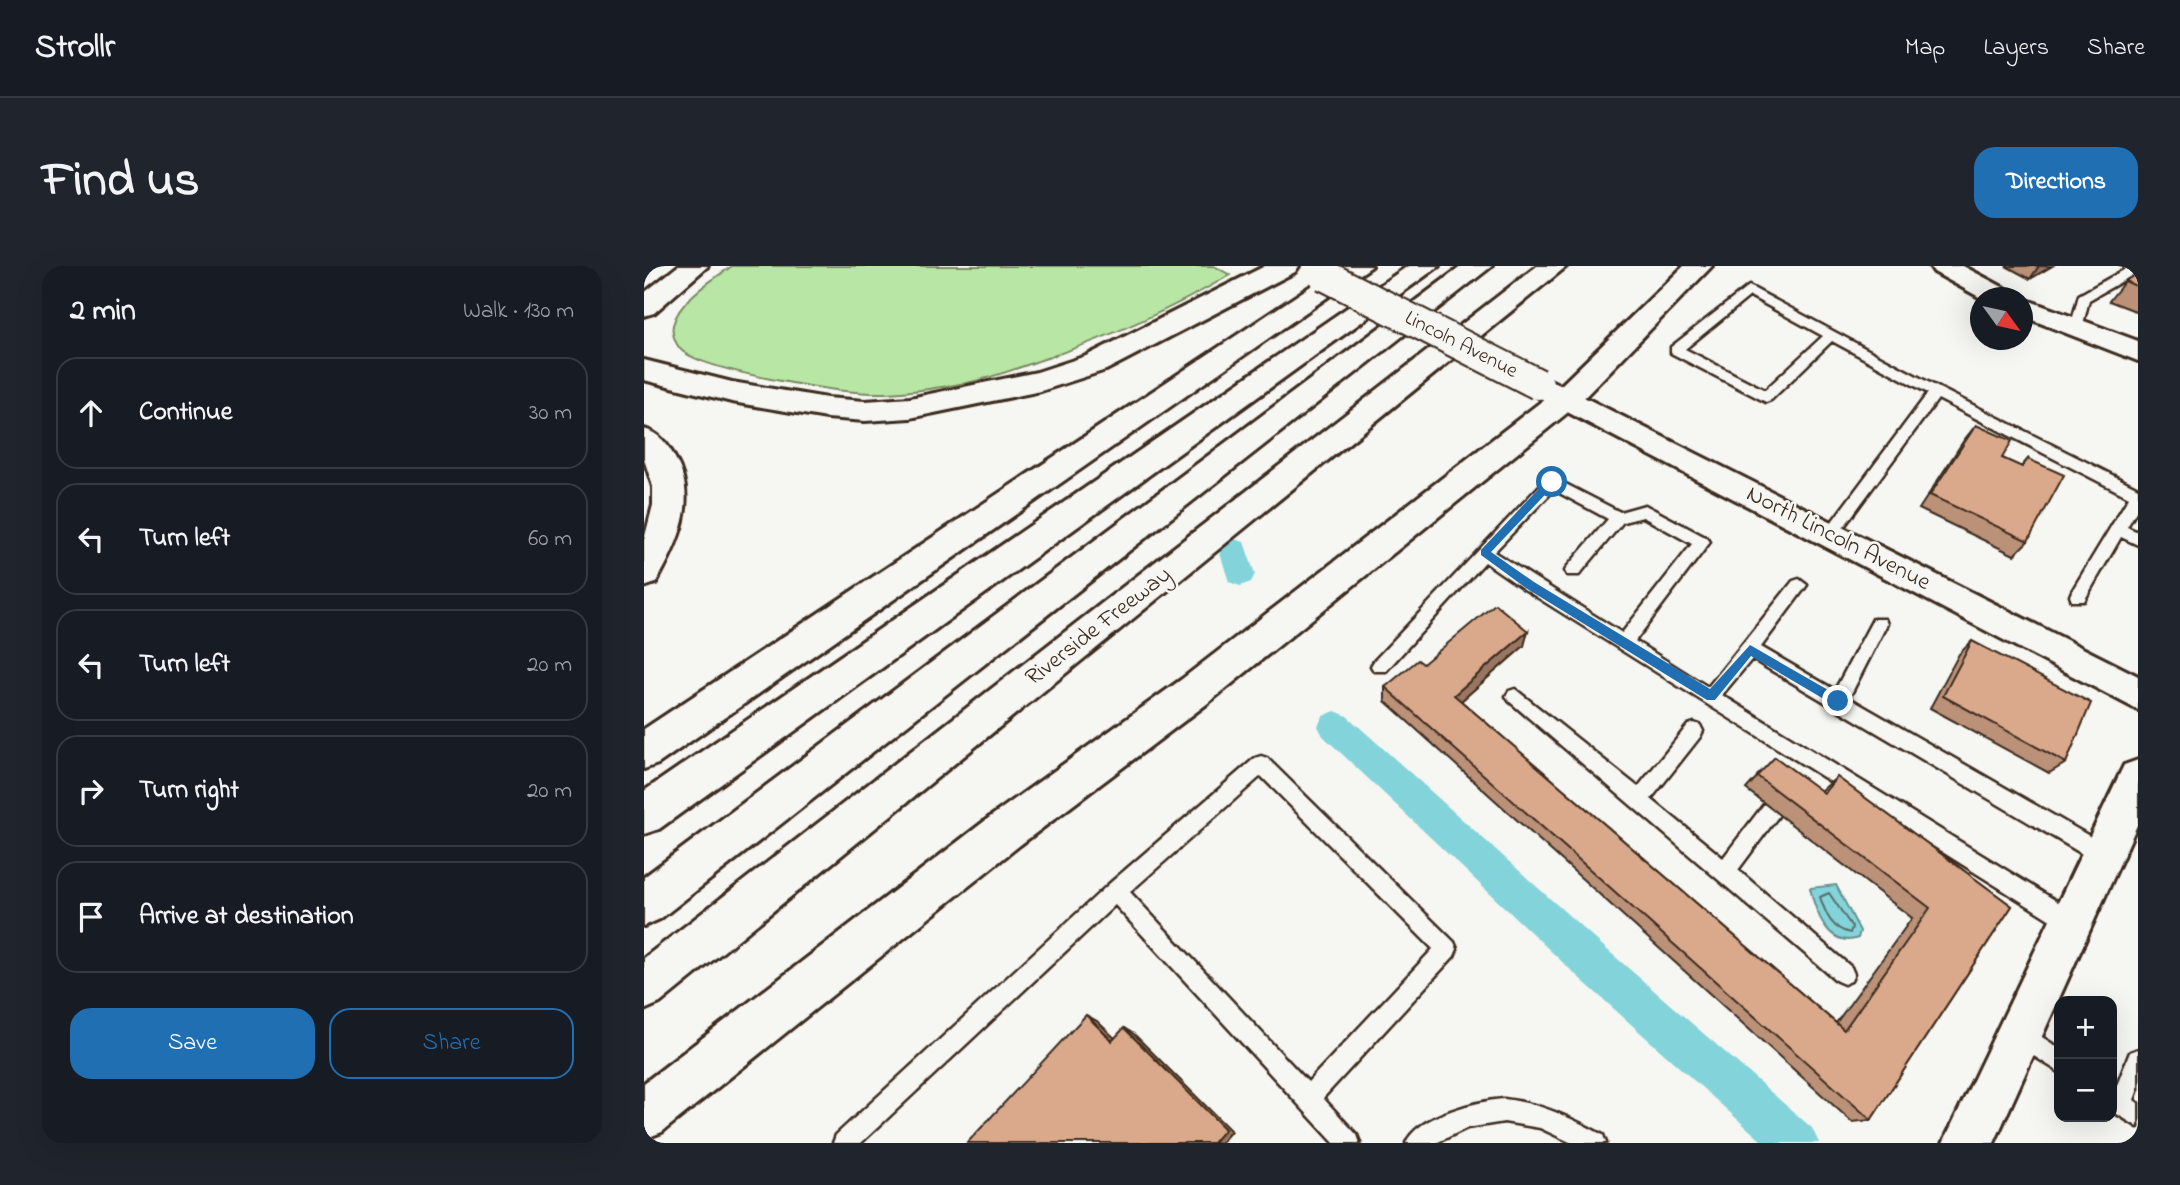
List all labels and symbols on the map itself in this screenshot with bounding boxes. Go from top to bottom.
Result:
north arrow [1970,287,2033,350]
street label: Lincoln Avenue [1399,304,1523,387]
route start [1536,466,1567,497]
street label: North Lincoln Avenue [1740,477,1936,601]
street label: Riverside Freeway [1018,559,1180,696]
route end [1822,685,1853,716]

